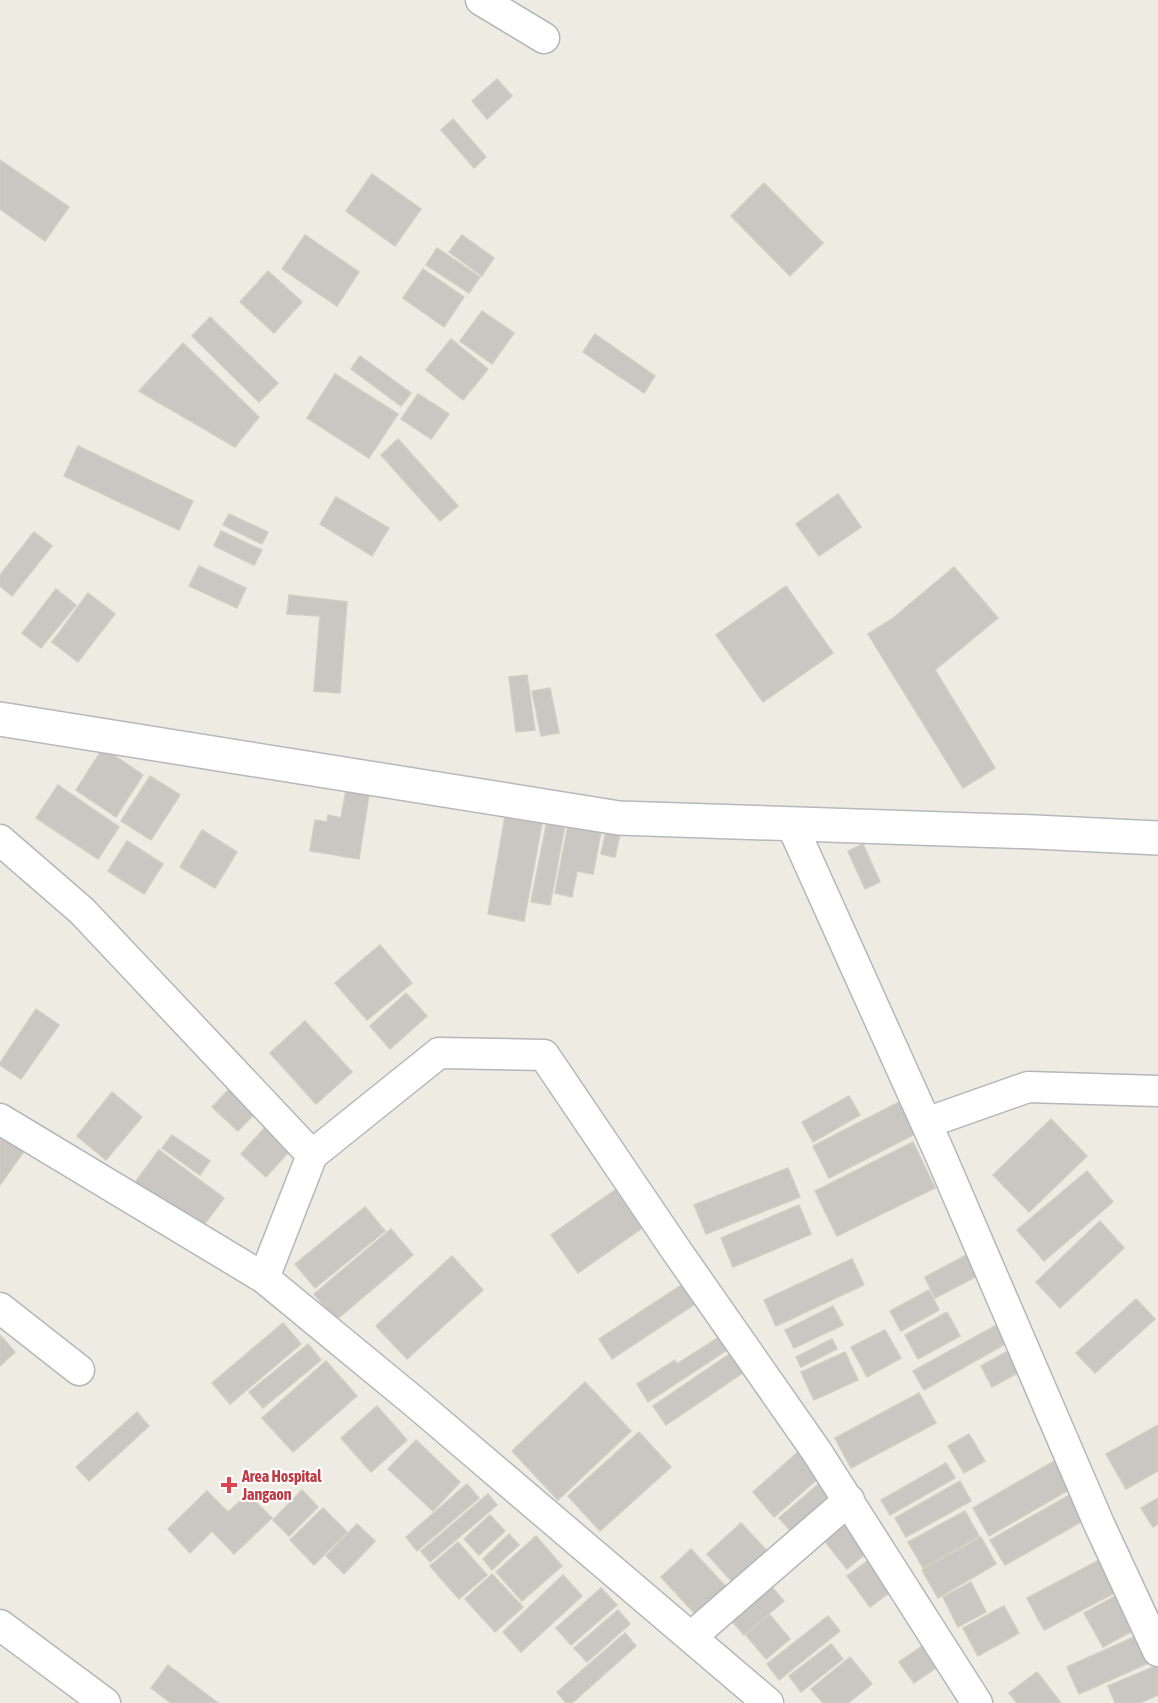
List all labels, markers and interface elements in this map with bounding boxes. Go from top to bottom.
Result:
place label: Area Hospital Jangaon [241,1467,322,1503]
marker: Area Hospital Jangaon [220,1476,238,1494]

